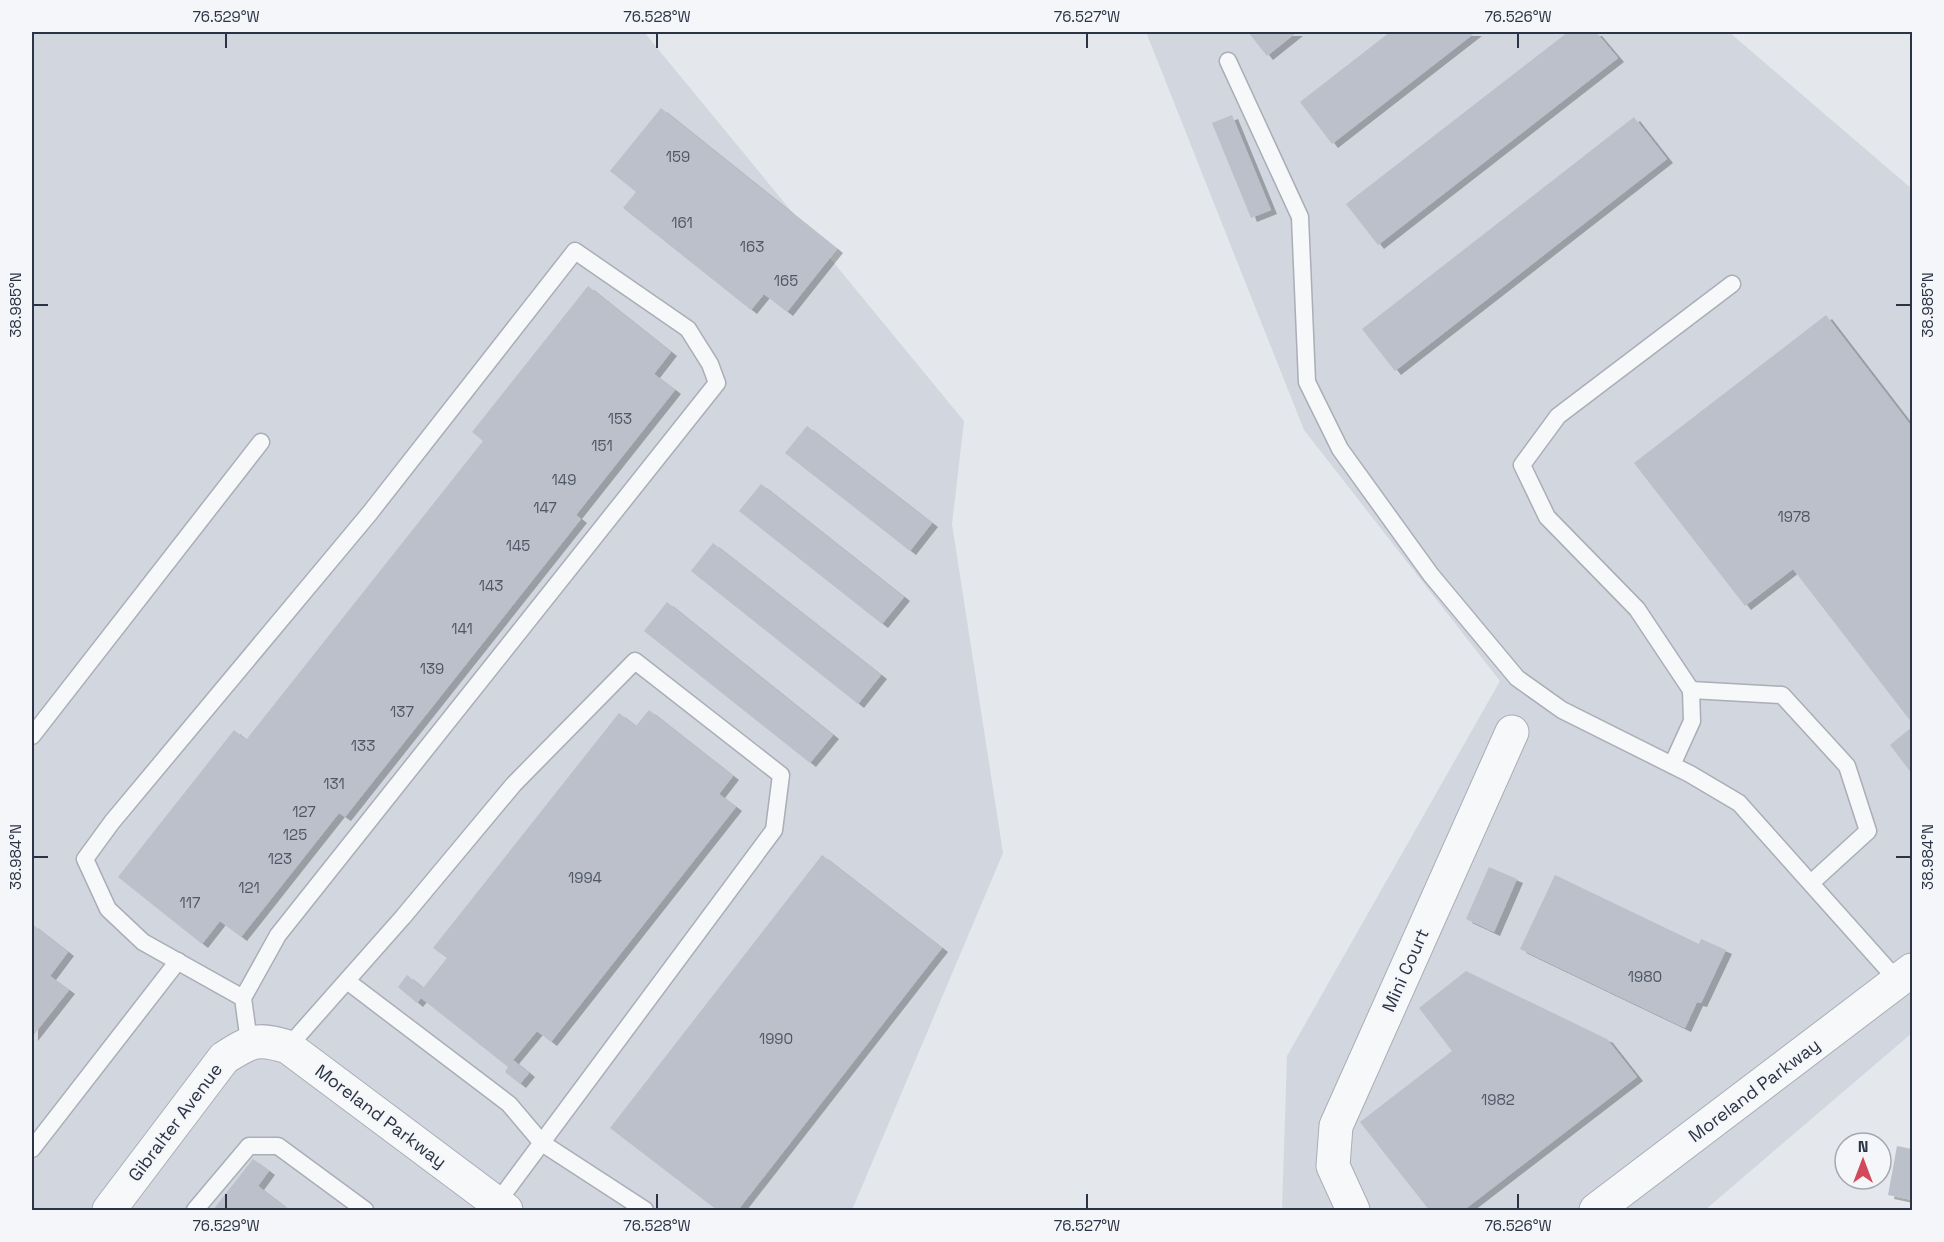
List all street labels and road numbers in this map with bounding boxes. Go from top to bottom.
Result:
street label: Mini Court [1376,925,1434,1015]
street label: Moreland Parkway [1684,1033,1824,1147]
street label: Gibralter Avenue [123,1058,227,1186]
street label: Moreland Parkway [311,1059,451,1173]

